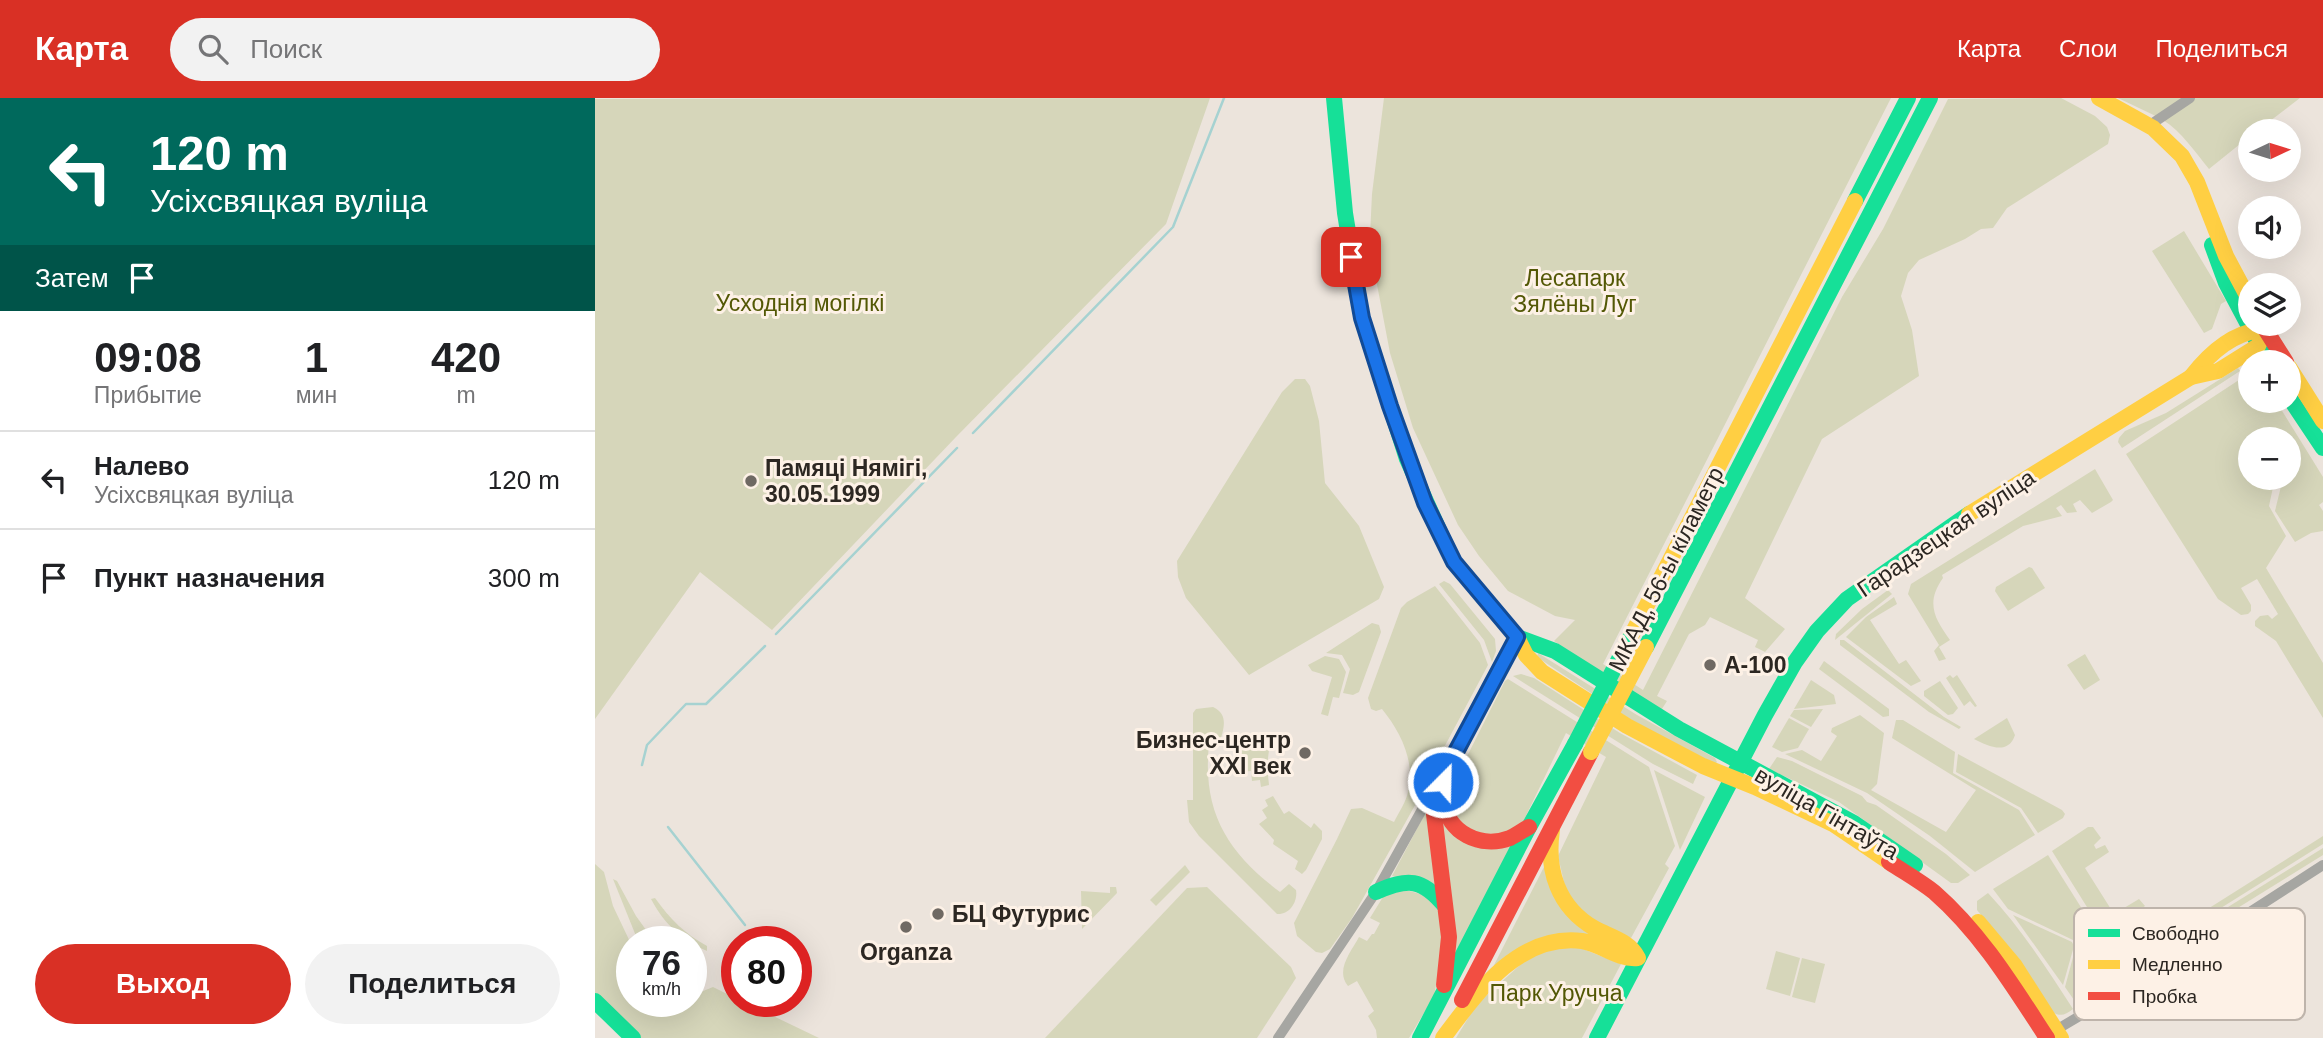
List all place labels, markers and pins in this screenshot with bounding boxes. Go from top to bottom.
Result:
pin [1321,227,1381,287]
place label: Памяці Нямігі, 30.05.1999 [765,455,927,507]
marker: Памяці Нямігі, 30.05.1999 [743,473,759,489]
place label: A-100 [1724,652,1787,678]
marker: A-100 [1702,657,1718,673]
place label: Бизнес-центр XXI век [1136,727,1291,779]
marker: Бизнес-центр XXI век [1297,745,1313,761]
place label: БЦ Футурис [952,901,1090,927]
marker: БЦ Футурис [930,906,946,922]
marker: Organza [898,919,914,935]
place label: Organza [860,939,952,965]

